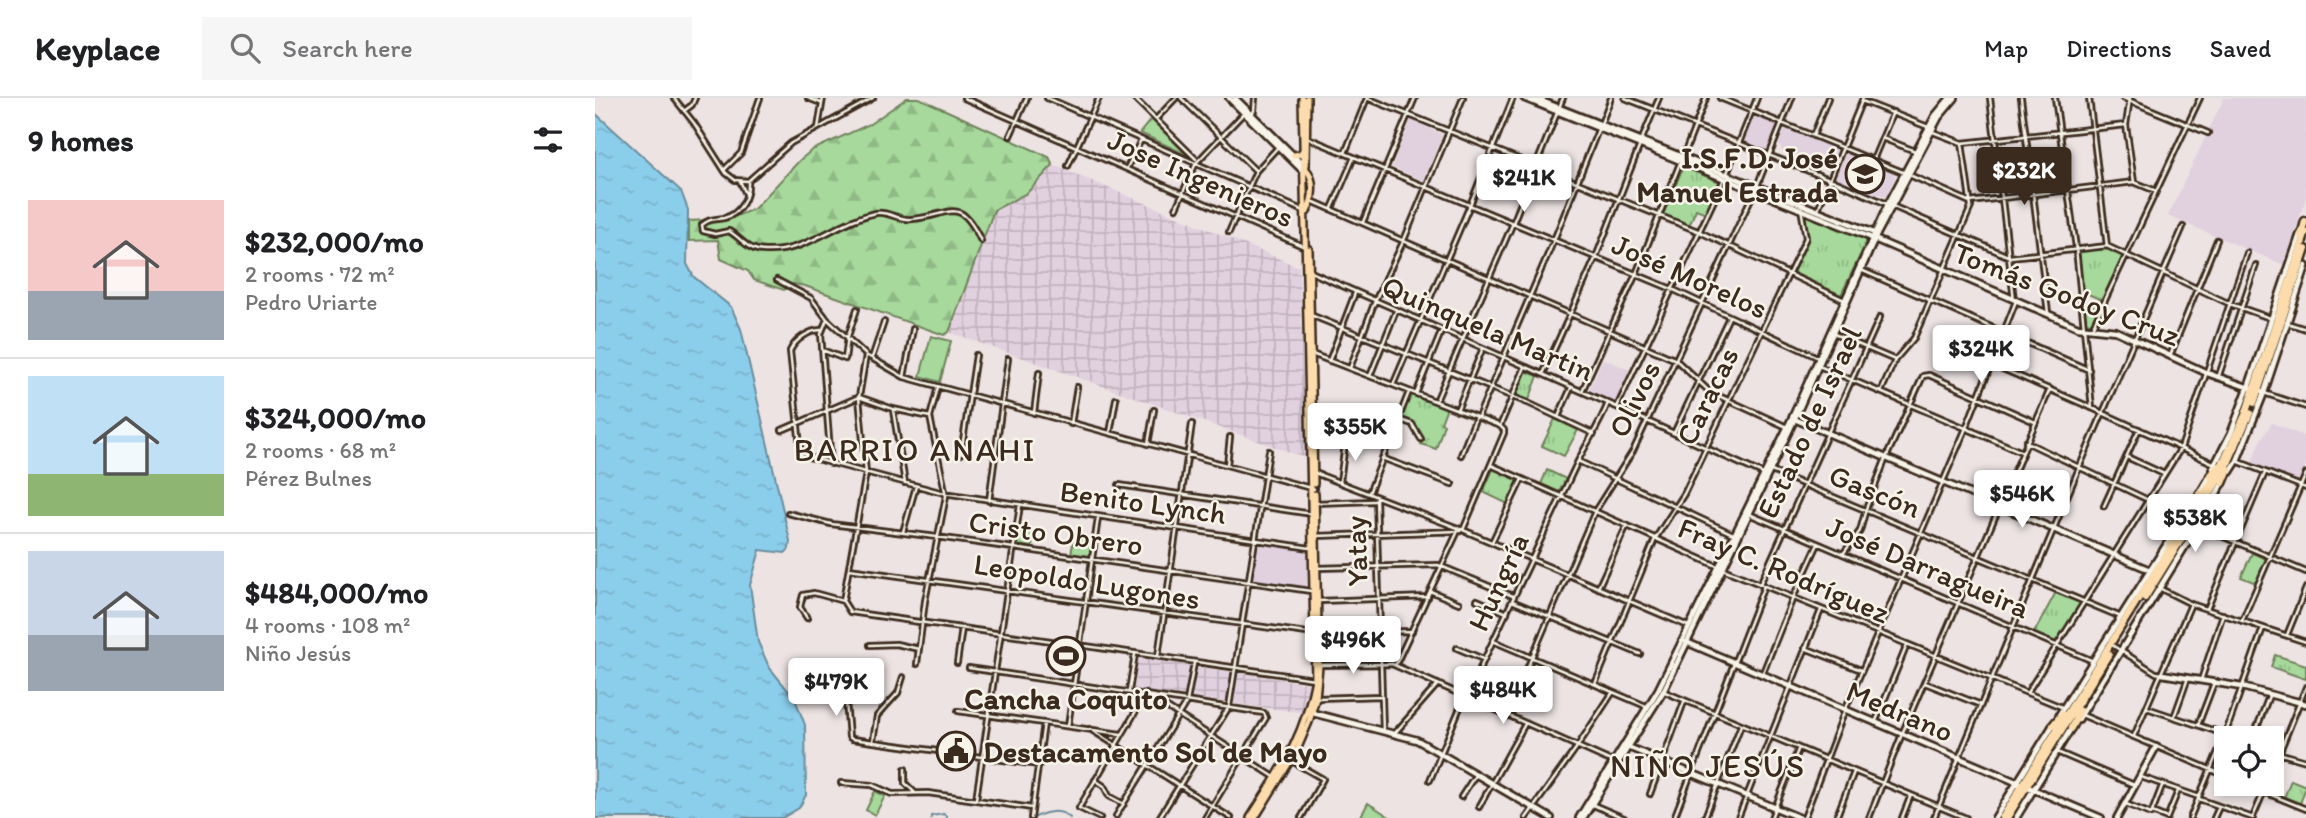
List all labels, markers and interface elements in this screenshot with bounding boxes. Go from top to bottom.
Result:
search box [202,17,692,80]
text: Keyplace [35,29,160,68]
icon: search [226,29,264,67]
text: Search here [282,32,413,64]
text: Map [1984,34,2028,63]
text: Directions [2066,34,2172,63]
text: Saved [2210,34,2271,63]
street label: Jose Ingenieros [1102,120,1300,236]
icon: filters [529,121,567,159]
text: 9 homes [28,122,134,159]
place label: I.S.F.D. José Manuel Estrada [1636,139,1838,210]
pin: $232K [1975,148,2073,207]
school or university icon: I.S.F.D. José Manuel Estrada [1844,153,1886,195]
pin: $241K [1475,155,1573,214]
text: $232K [1992,156,2056,184]
text: $241K [1493,163,1555,191]
text: $232,000/mo [245,223,424,260]
street label: José Morelos [1607,225,1773,327]
icon: home [84,228,168,312]
street label: Tomás Godoy Cruz [1949,234,2186,354]
text: 2 rooms · 72 m² [245,260,395,288]
street label: Quinquela Martin [1377,267,1599,389]
text: Pedro Uriarte [245,288,378,316]
street label: Estado de Israel [1748,320,1870,524]
pin: $324K [1932,326,2030,385]
text: $324K [1949,334,2013,362]
street label: Caracas [1668,341,1746,451]
street label: Olivos [1600,355,1668,443]
text: $324,000/mo [245,399,426,436]
icon: home [84,404,168,488]
pin: $355K [1306,404,1404,463]
text: $355K [1323,412,1387,440]
district label: BARRIO ANAHI [794,431,1036,469]
text: 2 rooms · 68 m² [245,436,396,464]
street label: Gascón [1824,456,1926,526]
text: Pérez Bulnes [245,464,372,492]
pin: $546K [1973,470,2071,530]
street label: Benito Lynch [1058,472,1229,532]
text: $546K [1990,479,2054,507]
pin: $538K [2146,494,2244,554]
street label: Cristo Obrero [966,502,1146,564]
text: $538K [2163,503,2227,531]
street label: José Darragueira [1821,508,2036,627]
street label: Fray C. Rodríguez [1673,509,1896,631]
street label: Yatay [1336,515,1376,587]
street label: Hungría [1459,527,1537,637]
street label: Leopoldo Lugones [971,545,1203,617]
text: $484,000/mo [245,574,428,611]
icon: home [84,579,168,663]
text: 4 rooms · 108 m² [245,611,410,639]
pin: $496K [1304,616,1402,676]
text: $496K [1321,625,1385,653]
sports icon: Cancha Coquito [1045,635,1087,677]
text: Niño Jesús [245,639,351,667]
pin: $479K [787,658,885,718]
pin: $484K [1454,666,1552,726]
text: $479K [804,667,868,695]
street label: Medrano [1841,672,1959,750]
text: $484K [1470,675,1536,703]
place label: Cancha Coquito [964,680,1168,717]
map controls [2214,726,2284,796]
button: locate [2214,726,2284,796]
public building icon: Destacamento Sol de Mayo [935,730,977,772]
place label: Destacamento Sol de Mayo [983,733,1327,770]
district label: NIÑO JESÚS [1610,747,1806,785]

